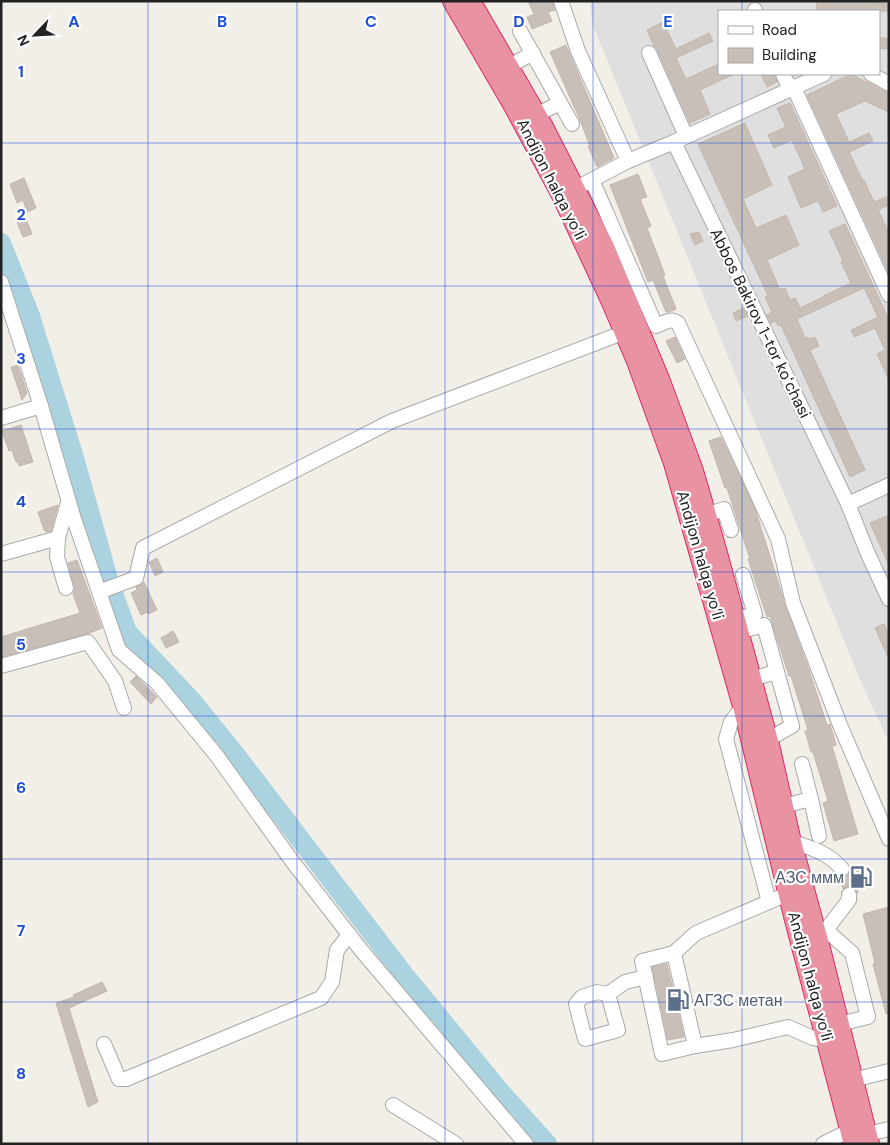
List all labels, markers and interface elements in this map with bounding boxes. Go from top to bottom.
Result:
north arrow [10,10,60,60]
legend [718,10,880,75]
text: A [68,11,80,32]
text: B [217,11,227,32]
text: C [365,11,377,32]
text: D [513,11,525,32]
text: E [663,11,673,32]
text: Road [762,20,797,40]
text: N [13,32,34,49]
text: Building [762,45,817,65]
text: 1 [18,61,24,82]
street label: Andijon halqa yo‘li [512,115,591,243]
text: 2 [16,204,26,225]
street label: Abbos Bakirov 1-tor koʻchasi [705,225,816,422]
text: 3 [16,348,26,369]
street label: Andijon halqa yo‘li [672,488,729,622]
text: 4 [16,491,26,512]
text: 5 [16,634,26,655]
text: 6 [16,777,26,798]
fuel station icon: АЗС ммм [848,864,874,890]
place label: АЗС ммм [775,867,844,888]
street label: Andijon halqa yo‘li [783,909,838,1043]
text: 7 [17,920,26,941]
fuel station icon: АГЗС метан [665,987,691,1013]
place label: АГЗС метан [694,990,783,1011]
text: 8 [16,1063,26,1084]

